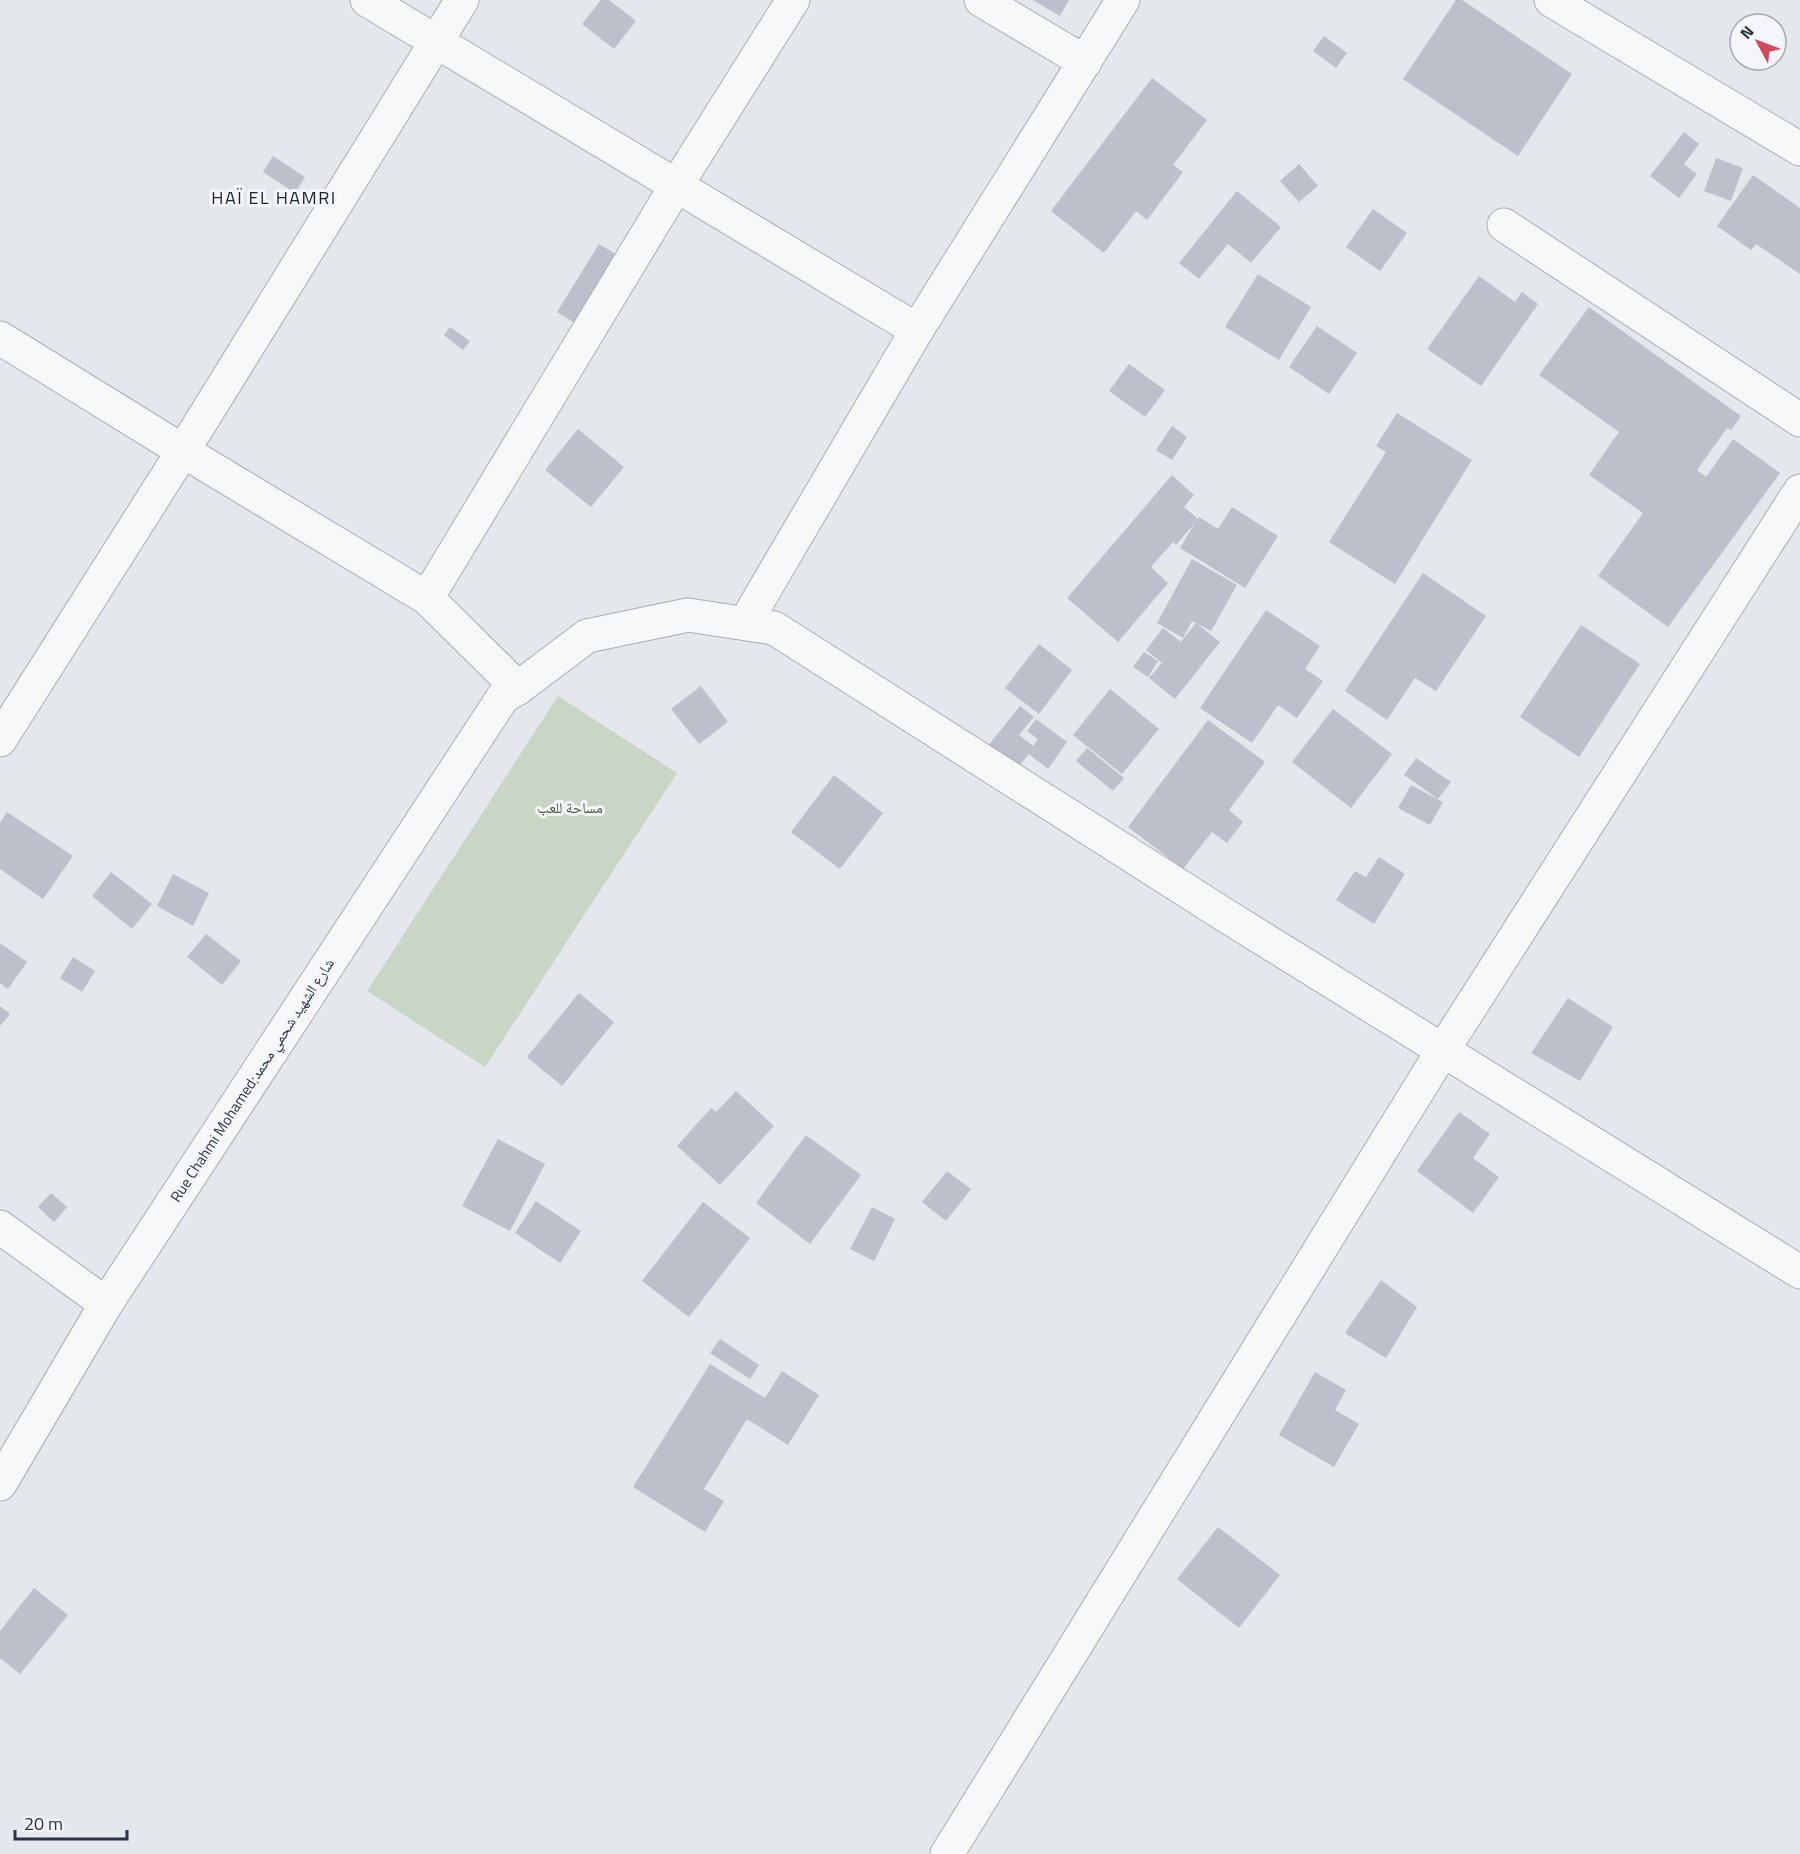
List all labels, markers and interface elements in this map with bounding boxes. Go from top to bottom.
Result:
north arrow [1728,12,1788,72]
text: N [1734,20,1759,44]
district label: HAÏ EL HAMRI [211,184,337,211]
park label: مساحة للعب [537,796,603,819]
street label: Rue Chahmi Mohamed;شارع الشهيد شحمي محمد [164,953,340,1207]
scale bar [15,1803,128,1841]
text: 20 m [24,1810,63,1837]

